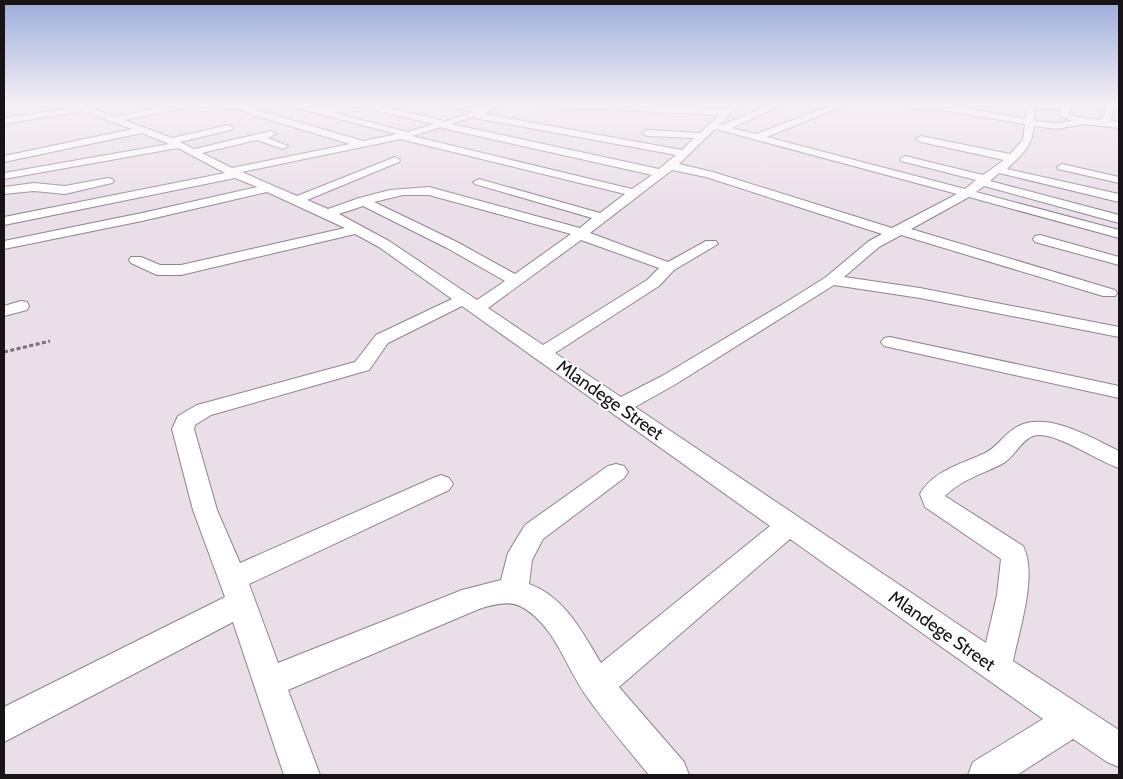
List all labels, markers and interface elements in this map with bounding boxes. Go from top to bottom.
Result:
street label: Mlandege Street [552,355,668,445]
street label: Mlandege Street [884,586,1000,676]

